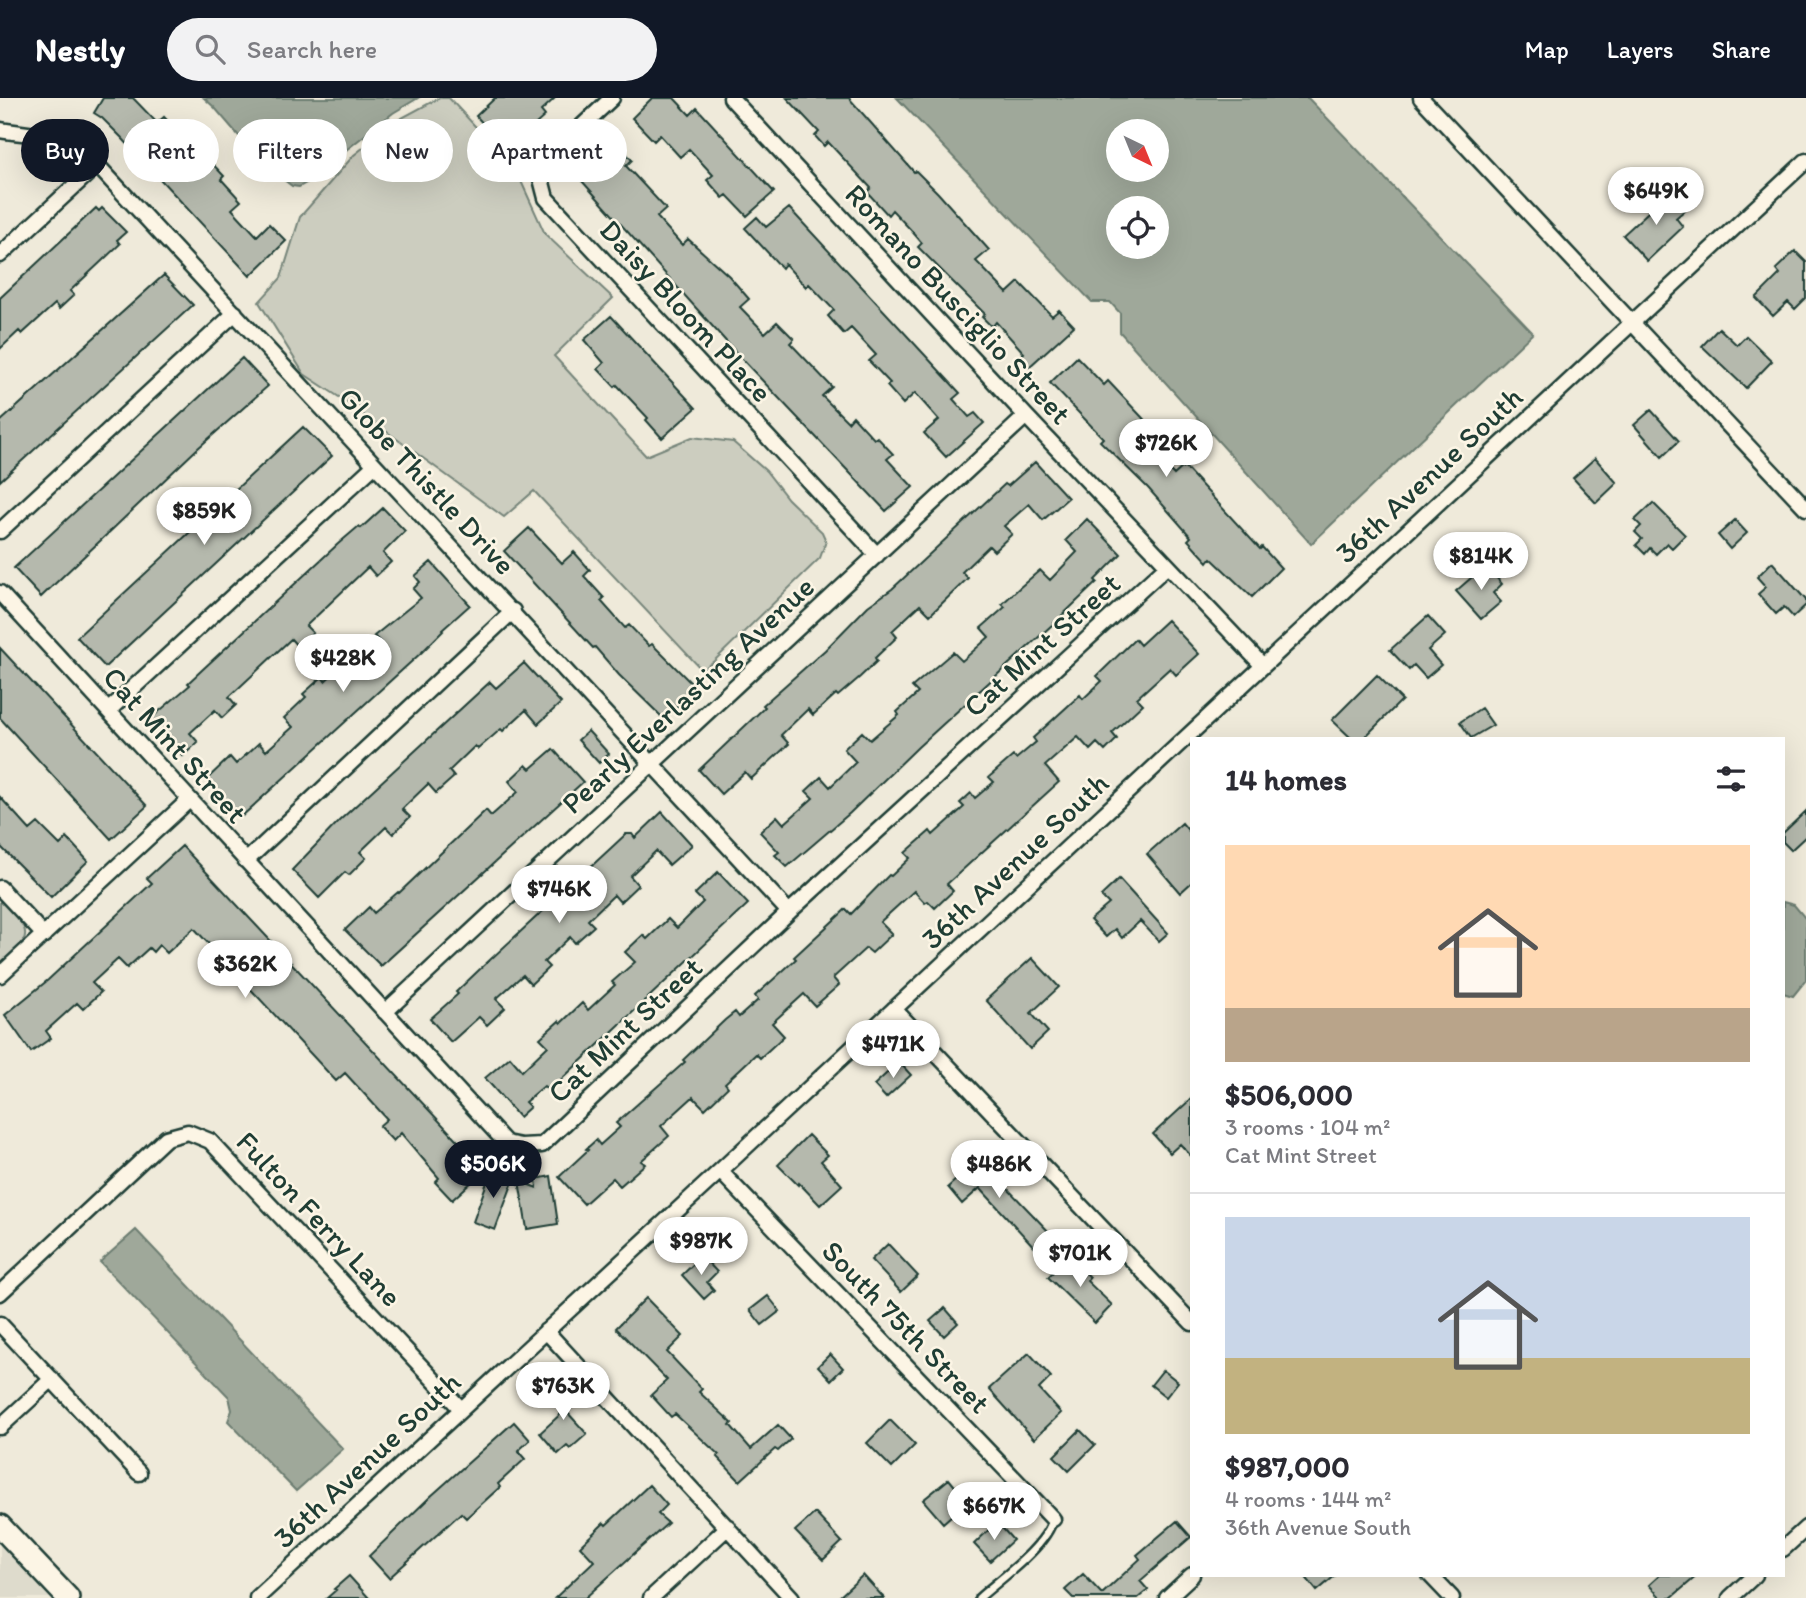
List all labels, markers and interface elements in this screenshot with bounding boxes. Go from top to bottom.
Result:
search box [167,18,657,81]
text: Nestly [35,30,125,69]
icon: search [191,30,229,68]
text: Search here [247,33,377,65]
text: Map [1525,35,1569,64]
text: Layers [1607,35,1674,64]
text: Share [1712,35,1771,64]
chip: Buy [21,119,109,182]
chip: Rent [123,119,219,182]
chip: Filters [233,119,347,182]
chip: New [361,119,453,182]
chip: Apartment [467,119,627,182]
north arrow [1106,119,1169,182]
map controls [1106,119,1169,259]
pin: $649K [1607,167,1705,227]
street label: Romano Busciglio Street [837,176,1079,432]
text: $649K [1624,176,1688,204]
button: locate [1106,196,1169,259]
street label: Daisy Bloom Place [592,211,781,410]
street label: 36th Avenue South [1327,378,1530,571]
street label: Globe Thistle Drive [331,379,524,582]
pin: $726K [1117,420,1215,479]
text: $726K [1135,428,1197,456]
pin: $859K [155,488,253,547]
text: $859K [172,496,236,524]
pin: $814K [1432,532,1530,592]
text: $814K [1449,541,1513,569]
street label: Cat Mint Street [956,565,1128,725]
street label: Pearly Everlasting Avenue [554,568,822,821]
pin: $428K [294,634,392,694]
text: $428K [311,643,375,671]
street label: Cat Mint Street [95,659,255,831]
icon: filters [1712,760,1750,798]
text: 14 homes [1225,761,1347,798]
street label: 36th Avenue South [913,764,1116,957]
pin: $746K [510,866,608,925]
text: $746K [527,874,591,902]
icon: home [1425,890,1551,1016]
pin: $362K [196,940,294,1000]
text: $362K [213,949,277,977]
street label: Cat Mint Street [540,949,710,1111]
pin: $471K [844,1020,942,1080]
text: $471K [862,1029,924,1057]
text: $506,000 [1225,1076,1353,1113]
text: 3 rooms · 104 m² [1225,1113,1390,1141]
street label: Fulton Ferry Lane [229,1123,410,1314]
pin: $506K [444,1140,542,1200]
pin: $486K [950,1140,1048,1200]
text: Cat Mint Street [1225,1141,1377,1169]
text: $506K [461,1149,525,1177]
text: $486K [967,1149,1031,1177]
pin: $987K [652,1218,750,1277]
text: $987K [670,1226,732,1254]
pin: $701K [1031,1230,1129,1289]
street label: South 75th Street [814,1232,998,1421]
text: $701K [1049,1238,1111,1266]
icon: home [1425,1262,1551,1388]
pin: $763K [514,1362,612,1422]
street label: 36th Avenue South [265,1363,468,1556]
text: $763K [532,1371,594,1399]
text: $987,000 [1225,1448,1350,1485]
pin: $667K [945,1482,1043,1542]
text: 4 rooms · 144 m² [1225,1485,1391,1513]
text: $667K [963,1491,1025,1519]
text: 36th Avenue South [1225,1513,1411,1541]

